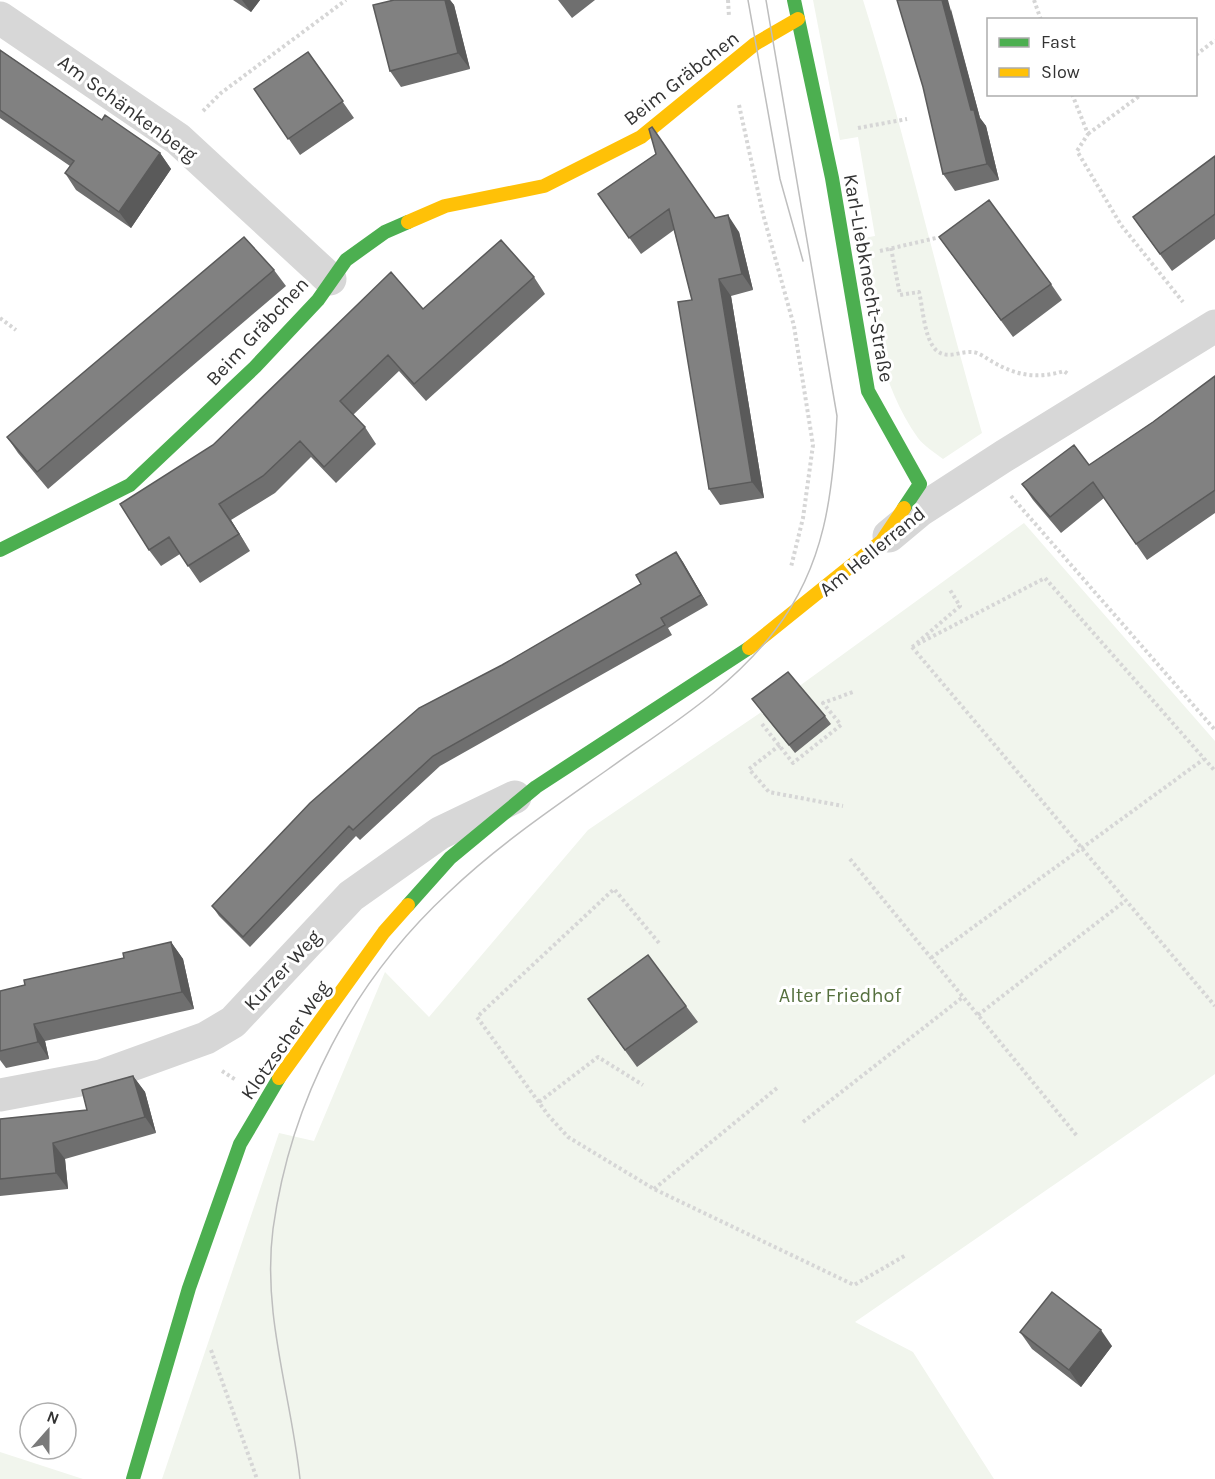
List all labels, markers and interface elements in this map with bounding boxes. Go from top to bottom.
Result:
legend [987,18,1197,96]
street label: Beim Gräbchen [619,26,743,130]
text: Fast [1041,31,1076,53]
street label: Am Schänkenberg [54,50,202,167]
text: Slow [1041,61,1080,83]
street label: Karl-Liebknecht-Straße [839,172,898,384]
street label: Beim Gräbchen [201,272,313,390]
street label: Am Hellerrand [815,502,930,601]
street label: Kurzer Weg [239,925,326,1015]
street label: Klotzscher Weg [236,976,335,1104]
park label: Alter Friedhof [779,984,901,1007]
north arrow [18,1401,78,1461]
text: N [44,1407,62,1428]

